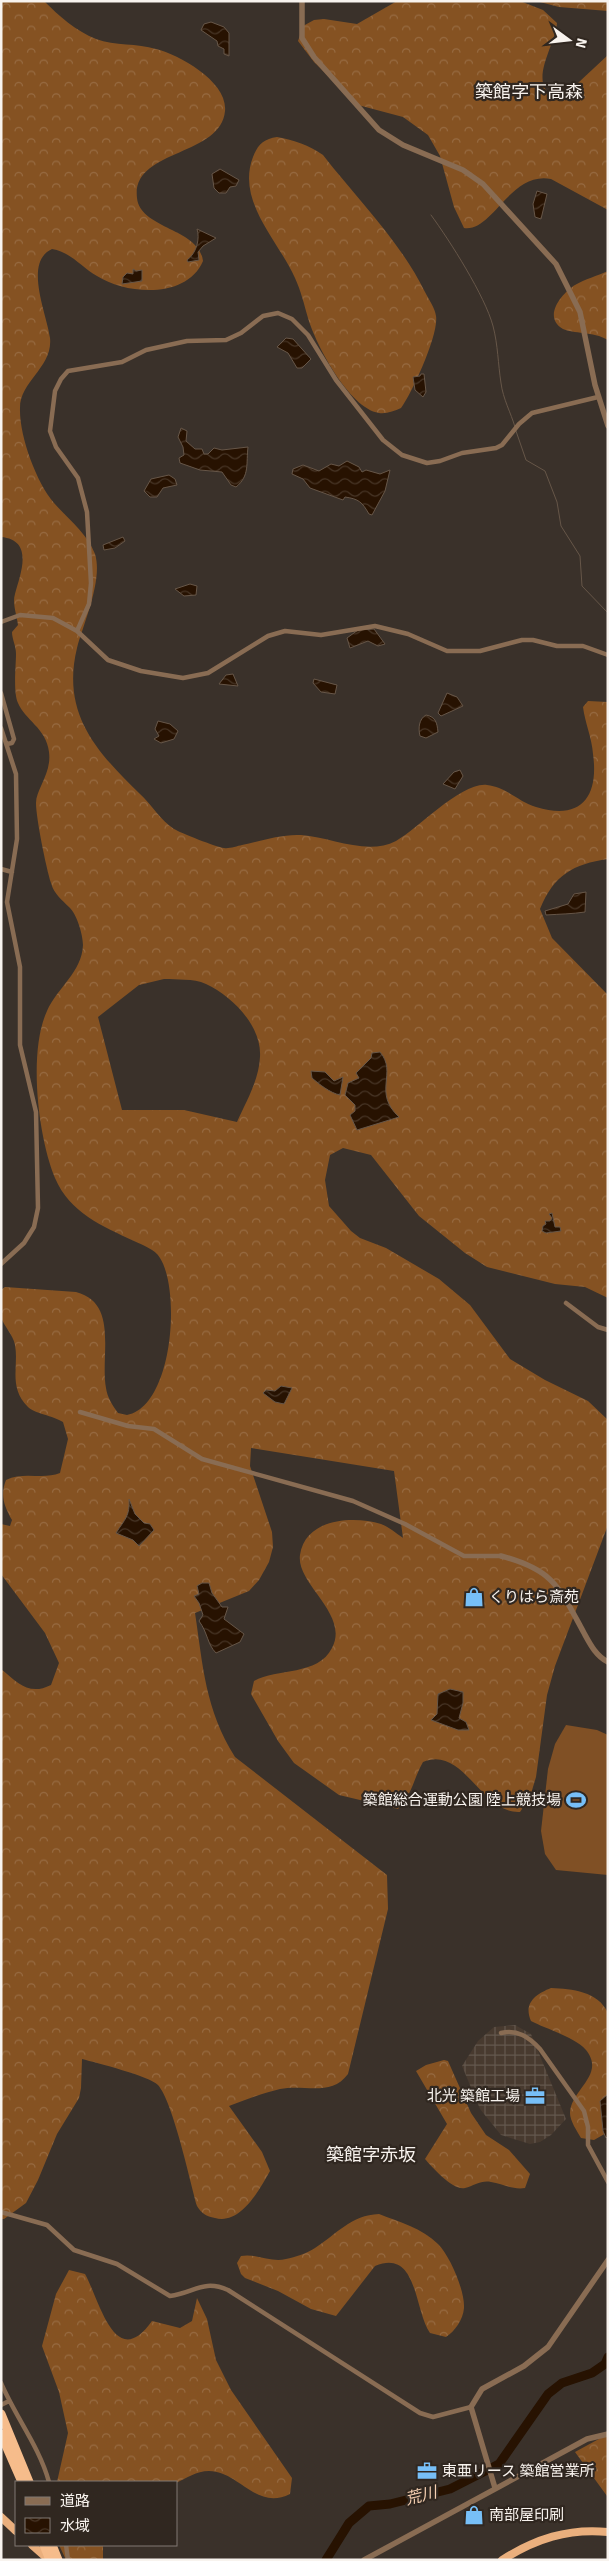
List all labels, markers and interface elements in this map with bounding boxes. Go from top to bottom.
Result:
north arrow [544,15,594,65]
text: N [572,36,591,50]
district label: 築館字下高森 [475,81,583,103]
shop icon: くりはら斎苑 [463,1586,485,1608]
place label: くりはら斎苑 [489,1588,579,1606]
sports icon: 築館総合運動公園 陸上競技場 [565,1789,587,1811]
place label: 築館総合運動公園 陸上競技場 [363,1791,561,1809]
office icon: 北光 築館工場 [524,2085,546,2107]
place label: 北光 築館工場 [427,2087,520,2105]
district label: 築館字赤坂 [326,2144,416,2166]
office icon: 東亜リース 築館営業所 [416,2460,438,2482]
place label: 東亜リース 築館営業所 [442,2462,595,2480]
legend [15,2481,178,2546]
water label: 荒川 [403,2482,441,2510]
text: 道路 [60,2492,90,2510]
shop icon: 南部屋印刷 [463,2504,485,2526]
place label: 南部屋印刷 [489,2506,564,2524]
text: 水域 [60,2517,90,2535]

